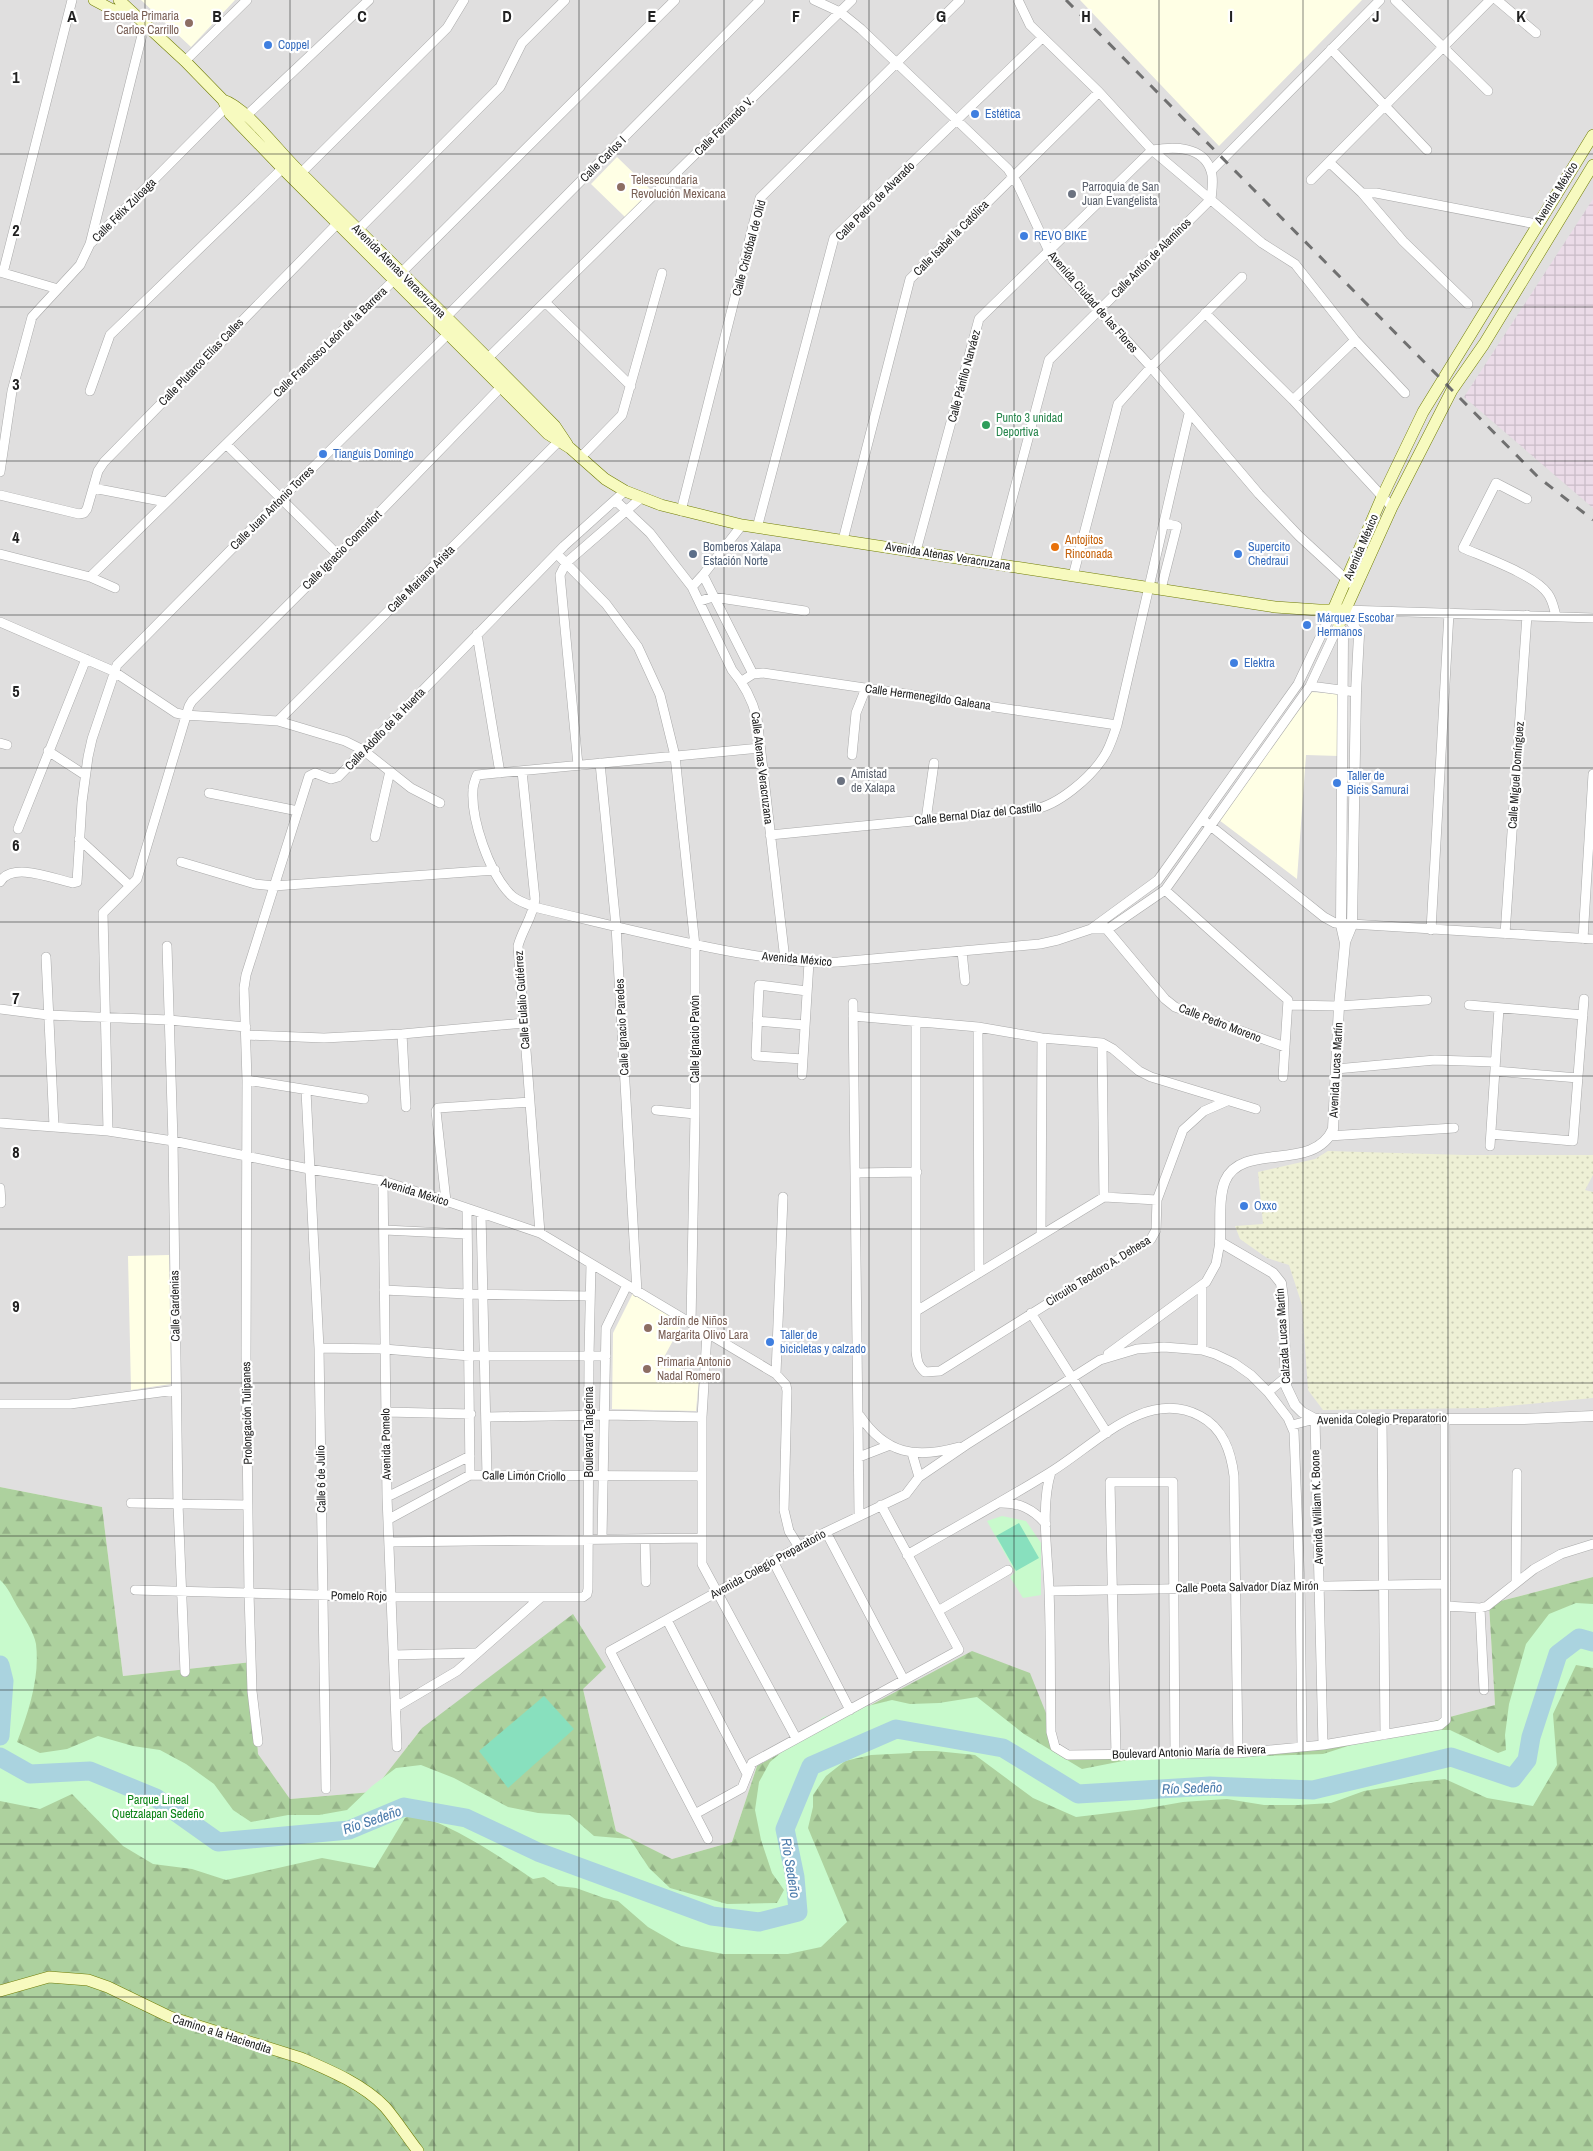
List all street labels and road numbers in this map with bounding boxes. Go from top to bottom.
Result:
street label: Calle Fernando V. [691,93,757,159]
street label: Calle Carlos I [576,132,630,186]
street label: Calle Pedro de Alvarado [832,158,918,244]
street label: Avenida México [1530,159,1581,228]
street label: Calle Félix Zuloaga [89,174,160,245]
street label: Calle Isabel la Católica [910,196,993,279]
street label: Calle Cristóbal de Olid [728,198,770,298]
street label: Calle Antón de Alaminos [1107,214,1195,302]
street label: Avenida Atenas Veracruzana [348,220,450,322]
street label: Avenida Ciudad de las Flores [1044,247,1142,356]
street label: Calle Francisco León de la Barrera [270,283,391,401]
street label: Calle Plutarco Elías Calles [155,315,247,409]
street label: Calle Pánfilo Narváez [944,328,984,424]
street label: Calle Juan Antonio Torres [227,463,317,553]
street label: Calle Ignacio Comonfort [299,507,385,593]
street label: Avenida México [1339,511,1382,583]
street label: Avenida Atenas Veracruzana [883,538,1012,574]
street label: Calle Mariano Arista [384,541,459,616]
street label: Calle Hermenegildo Galeana [864,680,992,714]
street label: Calle Adolfo de la Huerta [341,684,429,774]
street label: Calle Atenas Veracruzana [747,711,777,826]
street label: Calle Miguel Domínguez [1504,721,1528,829]
street label: Calle Bernal Díaz del Castillo [914,799,1042,829]
street label: Avenida México [760,948,833,970]
street label: Calle Eulalio Gutiérrez [511,950,533,1050]
street label: Calle Ignacio Paredes [611,978,633,1076]
street label: Calle Ignacio Pavón [687,995,703,1083]
street label: Calle Pedro Moreno [1176,1000,1264,1046]
street label: Avenida Lucas Martín [1325,1022,1346,1119]
street label: Avenida México [378,1174,451,1210]
street label: Circuito Teodoro A. Dehesa [1043,1232,1154,1310]
street label: Calle Gardenias [166,1270,184,1342]
street label: Calzada Lucas Martín [1272,1288,1294,1384]
street label: Prolongación Tulipanes [238,1361,256,1465]
street label: Boulevard Tangerina [581,1386,597,1477]
street label: Avenida Pomelo [377,1408,395,1481]
street label: Avenida Colegio Preparatorio [1316,1410,1447,1428]
street label: Calle 6 de Julio [312,1445,330,1513]
street label: Avenida William K. Boone [1307,1449,1327,1566]
street label: Calle Limón Criollo [482,1467,566,1485]
street label: Avenida Colegio Preparatorio [706,1525,829,1603]
street label: Calle Poeta Salvador Díaz Mirón [1175,1578,1319,1596]
street label: Pomelo Rojo [331,1588,387,1604]
street label: Boulevard Antonio María de Rivera [1112,1741,1267,1763]
street label: Camino a la Haciendita [170,2010,274,2058]

